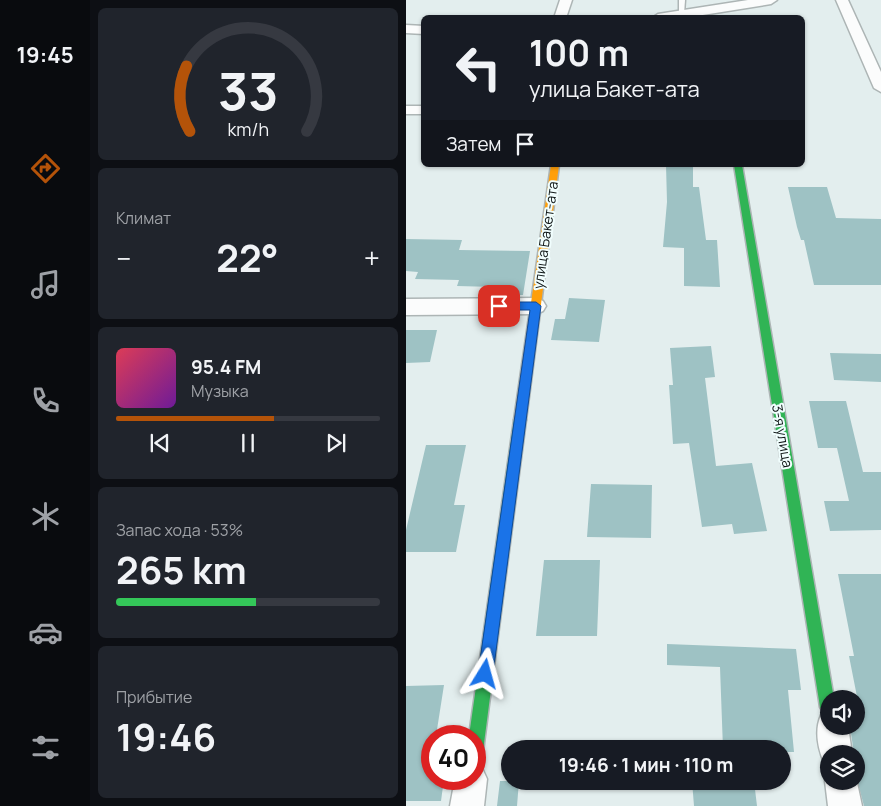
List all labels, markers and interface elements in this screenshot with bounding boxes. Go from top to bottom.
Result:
text: 100 m [529,29,629,77]
icon: left [446,35,511,100]
text: 19:45 [16,40,74,70]
text: 33 [218,55,278,126]
text: улица Бакет-ата [529,74,700,104]
text: km/h [227,117,269,141]
icon: arrive [511,130,539,158]
text: Затем [446,131,501,157]
icon: directions [28,151,63,186]
street label: улица Бакет-ата [528,180,562,290]
text: Климат [116,207,171,229]
text: 22° [216,231,279,283]
text: − [116,239,131,277]
text: + [364,239,380,277]
icon: music [28,267,63,302]
pin [478,285,520,327]
icon: arrive [485,292,513,320]
text: 95.4 FM [191,354,261,380]
text: Музыка [191,380,249,402]
icon: phone [28,383,63,418]
street label: 3-я улица [768,403,798,469]
icon: previous [146,429,174,457]
icon: pause [234,429,262,457]
icon: next [322,429,350,457]
icon: climate [28,499,63,534]
text: Запас хода · 53% [116,519,243,541]
text: 265 km [116,543,247,595]
icon: car [28,615,63,650]
position arrow [458,647,510,699]
text: Прибытие [116,686,192,708]
map controls [820,690,865,790]
button: sound [820,690,865,735]
text: 19:46 [116,710,216,762]
speed limit sign: 40 [421,725,486,790]
icon: filters [28,730,63,765]
button: layers [820,745,865,790]
text: 19:46 · 1 мин · 110 m [559,752,733,778]

